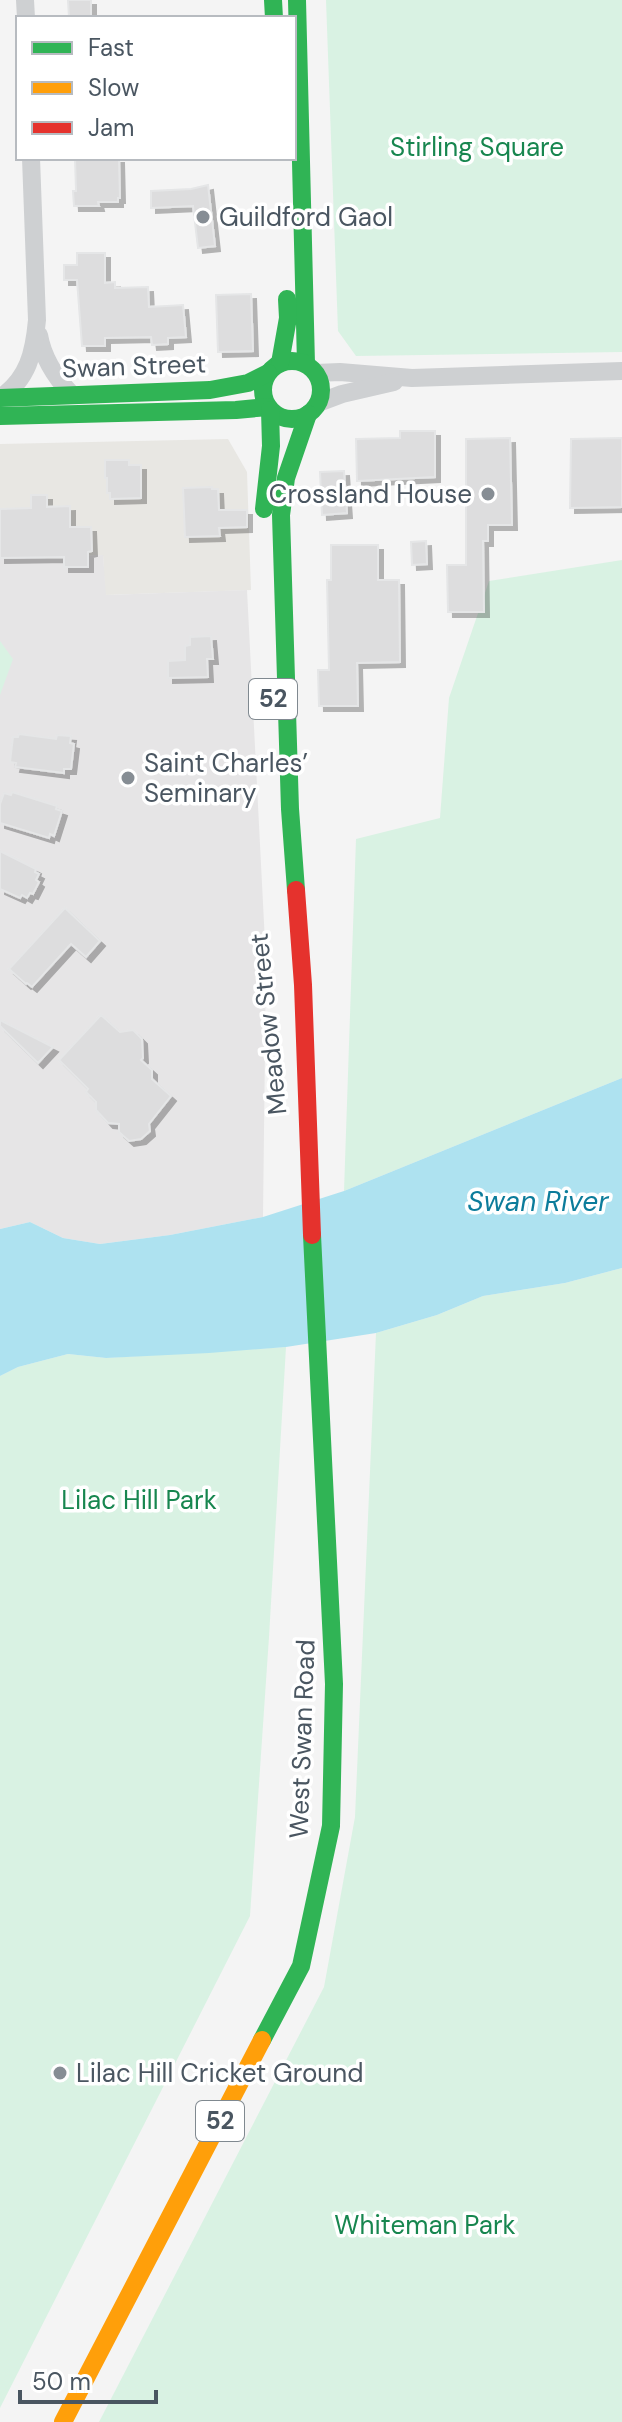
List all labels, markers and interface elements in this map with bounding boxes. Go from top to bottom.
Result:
legend [16,16,296,160]
text: Fast [88,32,134,63]
text: Slow [88,72,139,103]
text: Jam [88,112,134,143]
park label: Stirling Square [390,130,564,164]
place label: Guildford Gaol [219,200,393,234]
marker: Guildford Gaol [194,208,212,226]
street label: Swan Street [61,346,207,386]
place label: Crossland House [269,477,472,511]
marker: Crossland House [479,485,497,503]
road number: 52 [249,679,297,719]
place label: Saint Charles’ Seminary [144,746,308,810]
marker: Saint Charles’ Seminary [119,769,137,787]
street label: Meadow Street [242,931,294,1117]
water label: Swan River [467,1183,609,1220]
park label: Lilac Hill Park [61,1483,217,1517]
street label: West Swan Road [282,1639,322,1839]
place label: Lilac Hill Cricket Ground [76,2056,363,2090]
marker: Lilac Hill Cricket Ground [51,2064,69,2082]
road number: 52 [196,2101,244,2141]
park label: Whiteman Park [334,2208,516,2242]
scale bar [20,2354,156,2404]
text: 50 m [32,2366,91,2397]

